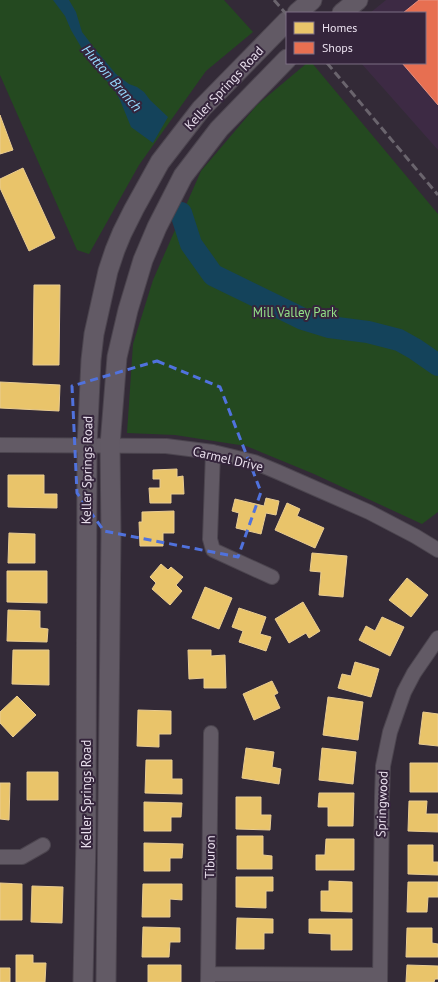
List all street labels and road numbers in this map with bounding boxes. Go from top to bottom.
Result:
street label: Keller Springs Road [181,43,267,133]
street label: Keller Springs Road [78,416,96,524]
street label: Carmel Drive [191,443,265,475]
street label: Keller Springs Road [78,740,95,848]
street label: Springwood [372,771,392,837]
street label: Tiburon [201,835,219,879]

